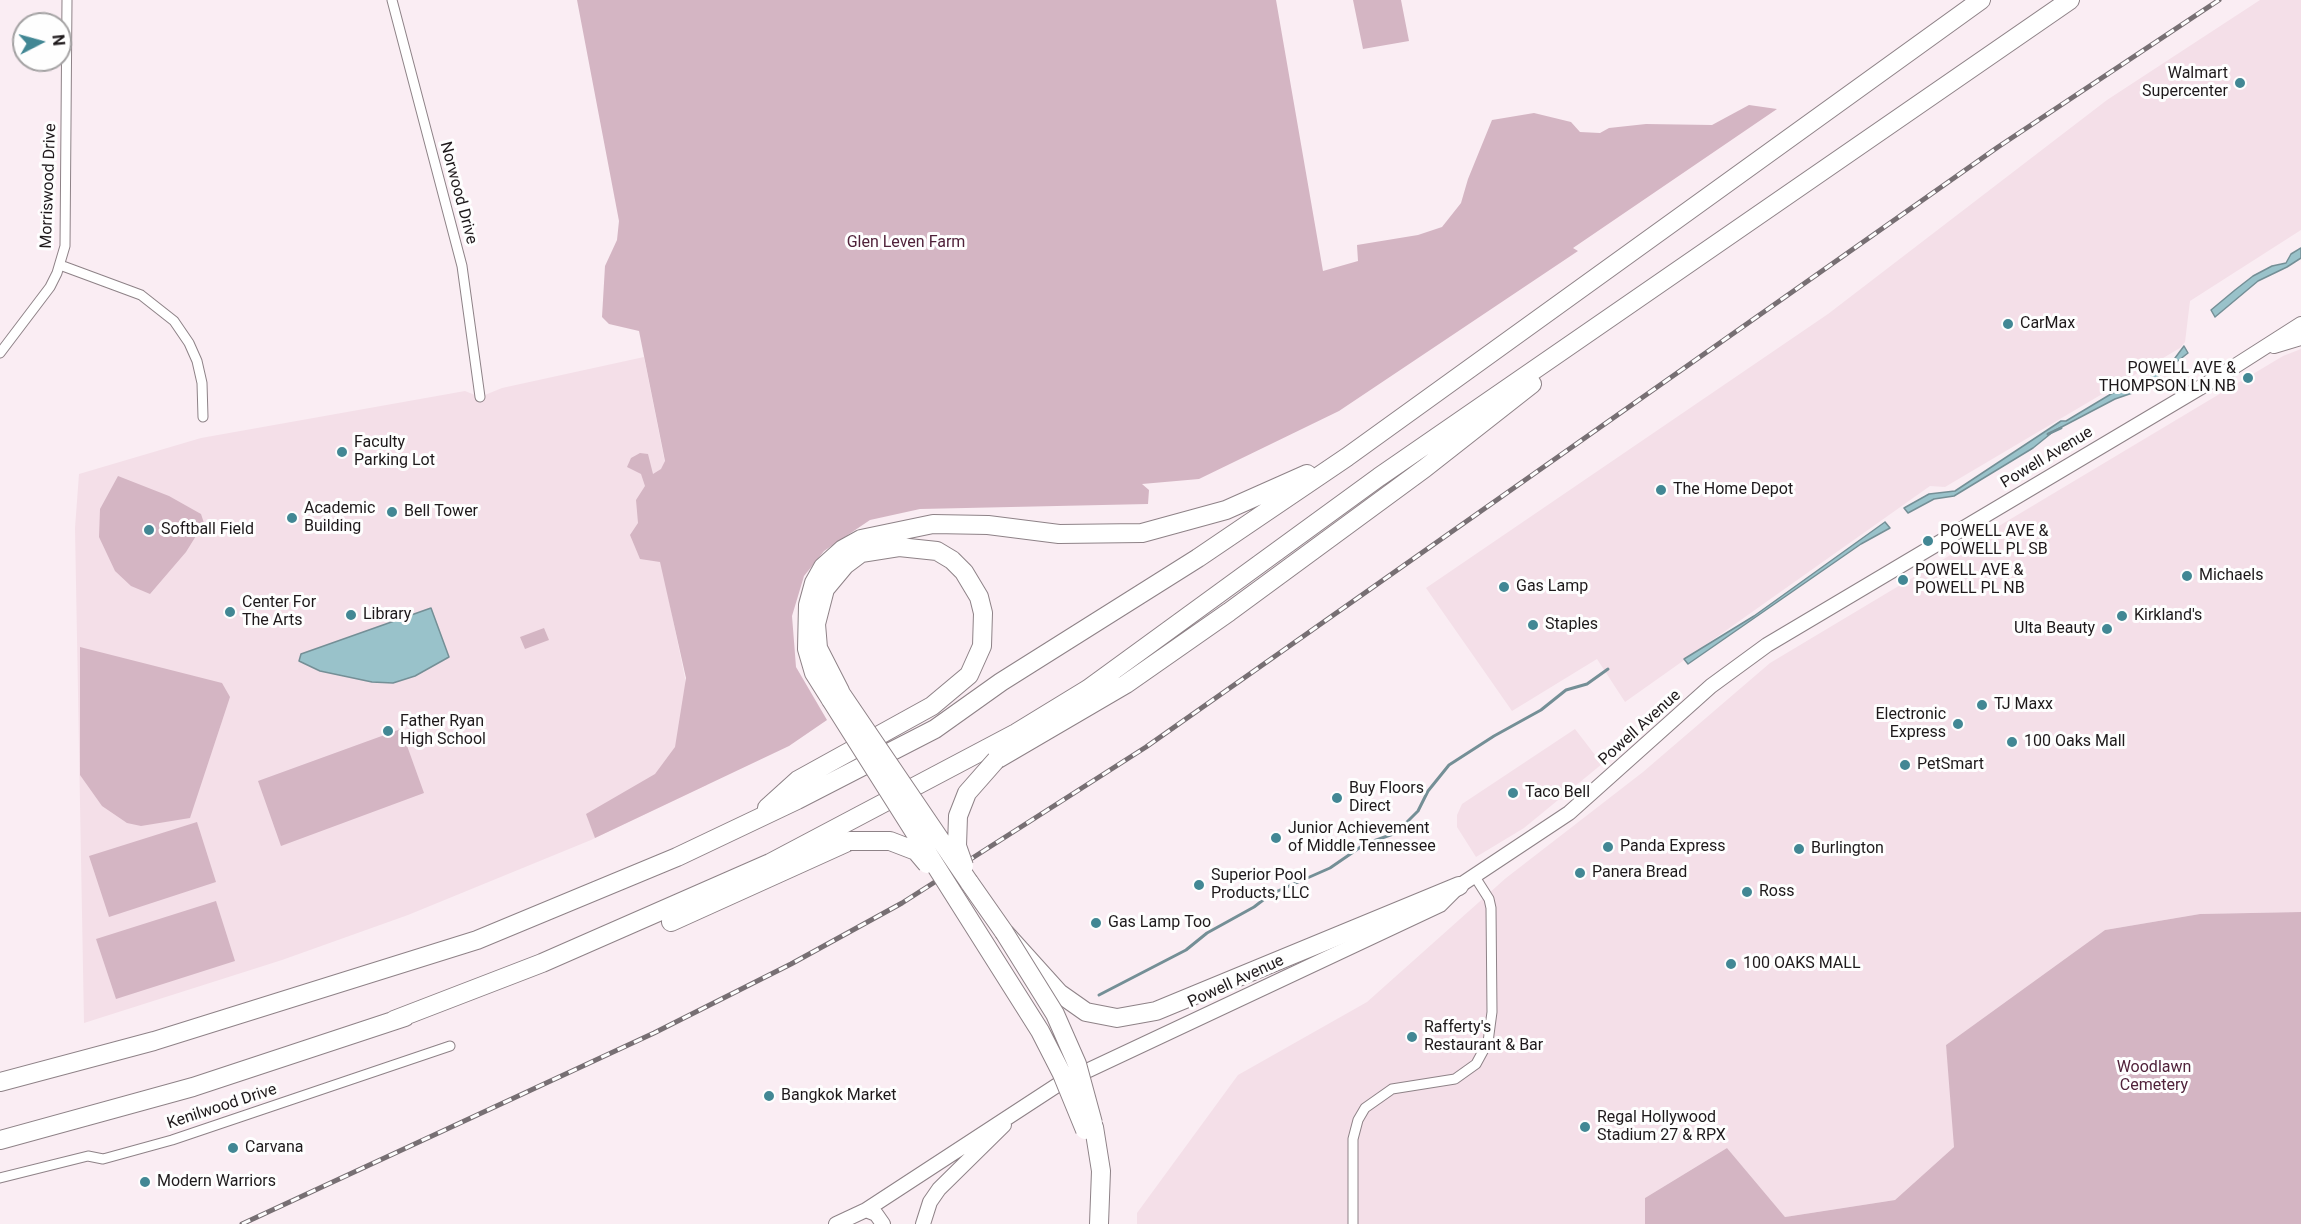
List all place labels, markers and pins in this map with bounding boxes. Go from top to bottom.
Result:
place label: Walmart Supercenter [2142,64,2228,102]
marker: Walmart Supercenter [2233,76,2247,90]
place label: CarMax [2020,314,2075,334]
marker: CarMax [2001,317,2015,331]
place label: POWELL AVE & THOMPSON LN NB [2099,359,2236,397]
marker: POWELL AVE & THOMPSON LN NB [2241,371,2255,385]
place label: Faculty Parking Lot [354,433,435,471]
marker: Faculty Parking Lot [335,445,349,459]
place label: The Home Depot [1673,480,1793,500]
marker: The Home Depot [1654,483,1668,497]
place label: Academic Building [304,499,375,537]
place label: Bell Tower [404,502,478,522]
marker: Bell Tower [385,505,399,519]
marker: Academic Building [285,511,299,525]
place label: Softball Field [161,520,254,540]
place label: POWELL AVE & POWELL PL SB [1940,522,2049,560]
marker: Softball Field [142,523,156,537]
marker: POWELL AVE & POWELL PL SB [1921,534,1935,548]
place label: POWELL AVE & POWELL PL NB [1915,561,2025,599]
place label: Michaels [2199,566,2263,586]
marker: Michaels [2180,569,2194,583]
marker: POWELL AVE & POWELL PL NB [1896,573,1910,587]
place label: Gas Lamp [1516,577,1588,597]
marker: Gas Lamp [1497,580,1511,594]
place label: Center For The Arts [242,593,316,631]
marker: Center For The Arts [223,605,237,619]
place label: Library [363,605,411,625]
place label: Kirkland's [2134,606,2202,626]
marker: Library [344,608,358,622]
marker: Kirkland's [2115,609,2129,623]
place label: Staples [1545,615,1598,635]
marker: Staples [1526,618,1540,632]
place label: Ulta Beauty [2014,619,2095,639]
marker: Ulta Beauty [2100,622,2114,636]
place label: TJ Maxx [1994,695,2053,715]
marker: TJ Maxx [1975,698,1989,712]
place label: Electronic Express [1875,705,1946,743]
place label: Father Ryan High School [400,712,486,750]
marker: Electronic Express [1951,717,1965,731]
marker: Father Ryan High School [381,724,395,738]
place label: 100 Oaks Mall [2024,732,2125,752]
marker: 100 Oaks Mall [2005,735,2019,749]
place label: PetSmart [1917,755,1984,775]
marker: PetSmart [1898,758,1912,772]
place label: Buy Floors Direct [1349,779,1424,817]
place label: Taco Bell [1525,783,1590,803]
marker: Taco Bell [1506,786,1520,800]
marker: Buy Floors Direct [1330,791,1344,805]
place label: Junior Achievement of Middle Tennessee [1288,819,1436,857]
marker: Junior Achievement of Middle Tennessee [1269,831,1283,845]
place label: Panda Express [1620,837,1726,857]
place label: Burlington [1811,839,1884,859]
marker: Panda Express [1601,840,1615,854]
marker: Burlington [1792,842,1806,856]
place label: Panera Bread [1592,863,1687,883]
place label: Superior Pool Products, LLC [1211,866,1309,904]
marker: Panera Bread [1573,866,1587,880]
marker: Superior Pool Products, LLC [1192,878,1206,892]
place label: Ross [1759,882,1795,902]
marker: Ross [1740,885,1754,899]
place label: Gas Lamp Too [1108,913,1211,933]
marker: Gas Lamp Too [1089,916,1103,930]
place label: 100 OAKS MALL [1743,954,1861,974]
marker: 100 OAKS MALL [1724,957,1738,971]
place label: Rafferty's Restaurant & Bar [1424,1018,1543,1056]
marker: Rafferty's Restaurant & Bar [1405,1030,1419,1044]
place label: Bangkok Market [781,1086,897,1106]
marker: Bangkok Market [762,1089,776,1103]
place label: Regal Hollywood Stadium 27 & RPX [1597,1108,1726,1146]
marker: Regal Hollywood Stadium 27 & RPX [1578,1120,1592,1134]
place label: Carvana [245,1138,304,1158]
marker: Carvana [226,1141,240,1155]
place label: Modern Warriors [157,1172,276,1192]
marker: Modern Warriors [138,1175,152,1189]

